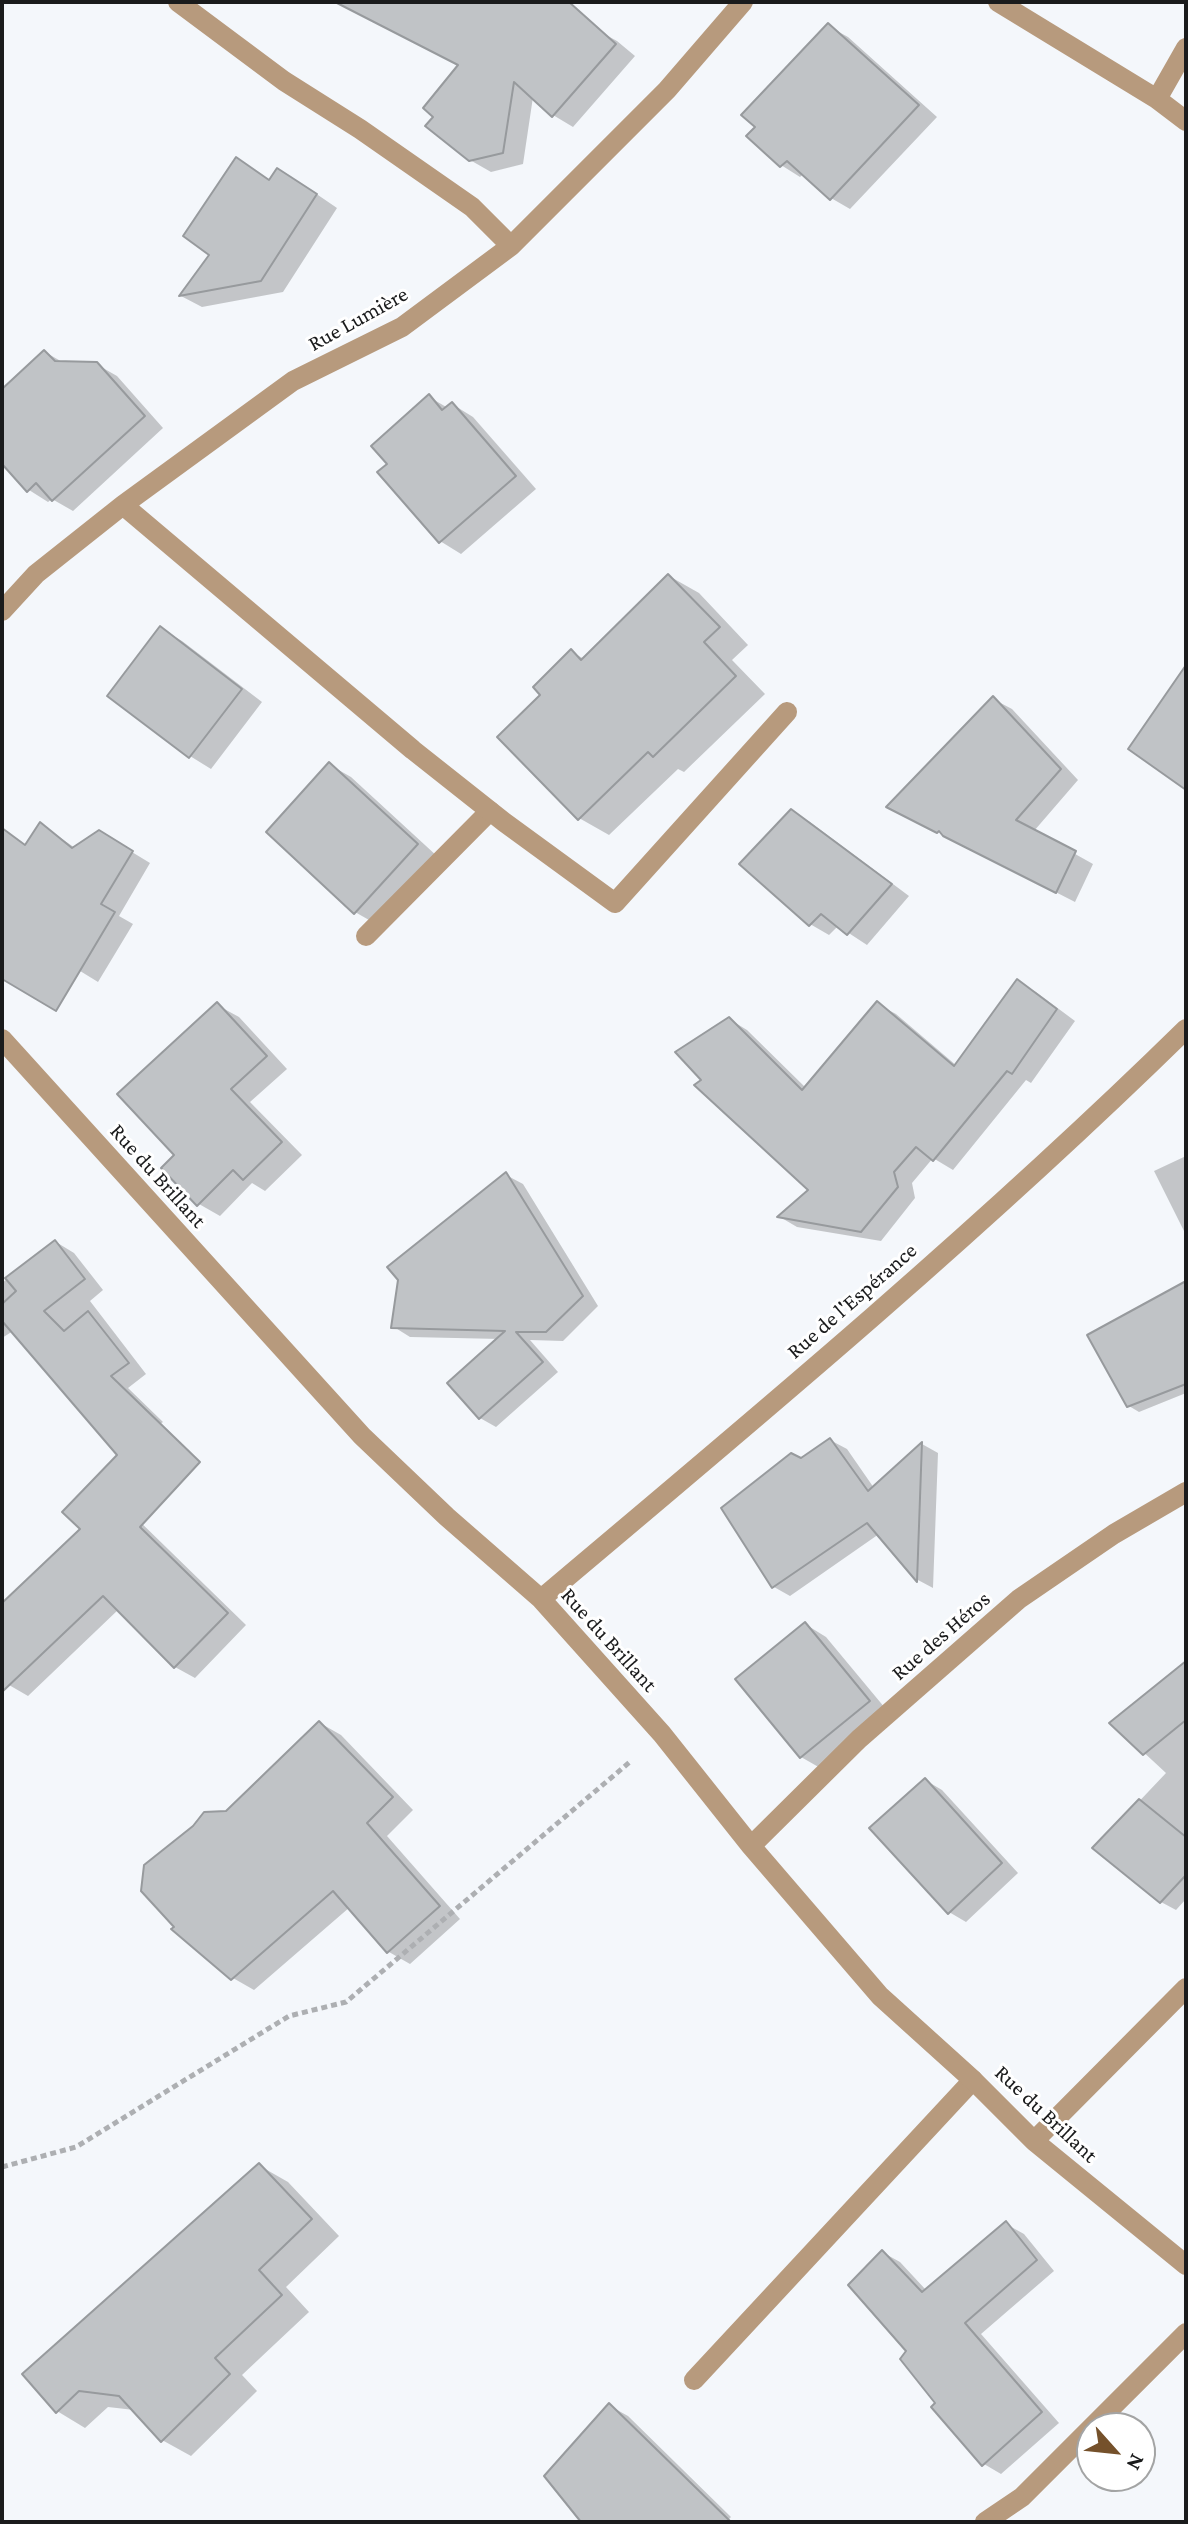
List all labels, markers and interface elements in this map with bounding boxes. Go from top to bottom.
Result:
street label: Rue Lumière [303,281,413,357]
street label: Rue du Brillant [104,1118,212,1234]
street label: Rue de l'Espérance [782,1237,922,1365]
street label: Rue du Brillant [555,1582,663,1698]
street label: Rue des Héros [886,1586,996,1686]
street label: Rue du Brillant [989,2060,1103,2168]
north arrow [1076,2412,1156,2492]
text: N [1122,2450,1151,2475]

